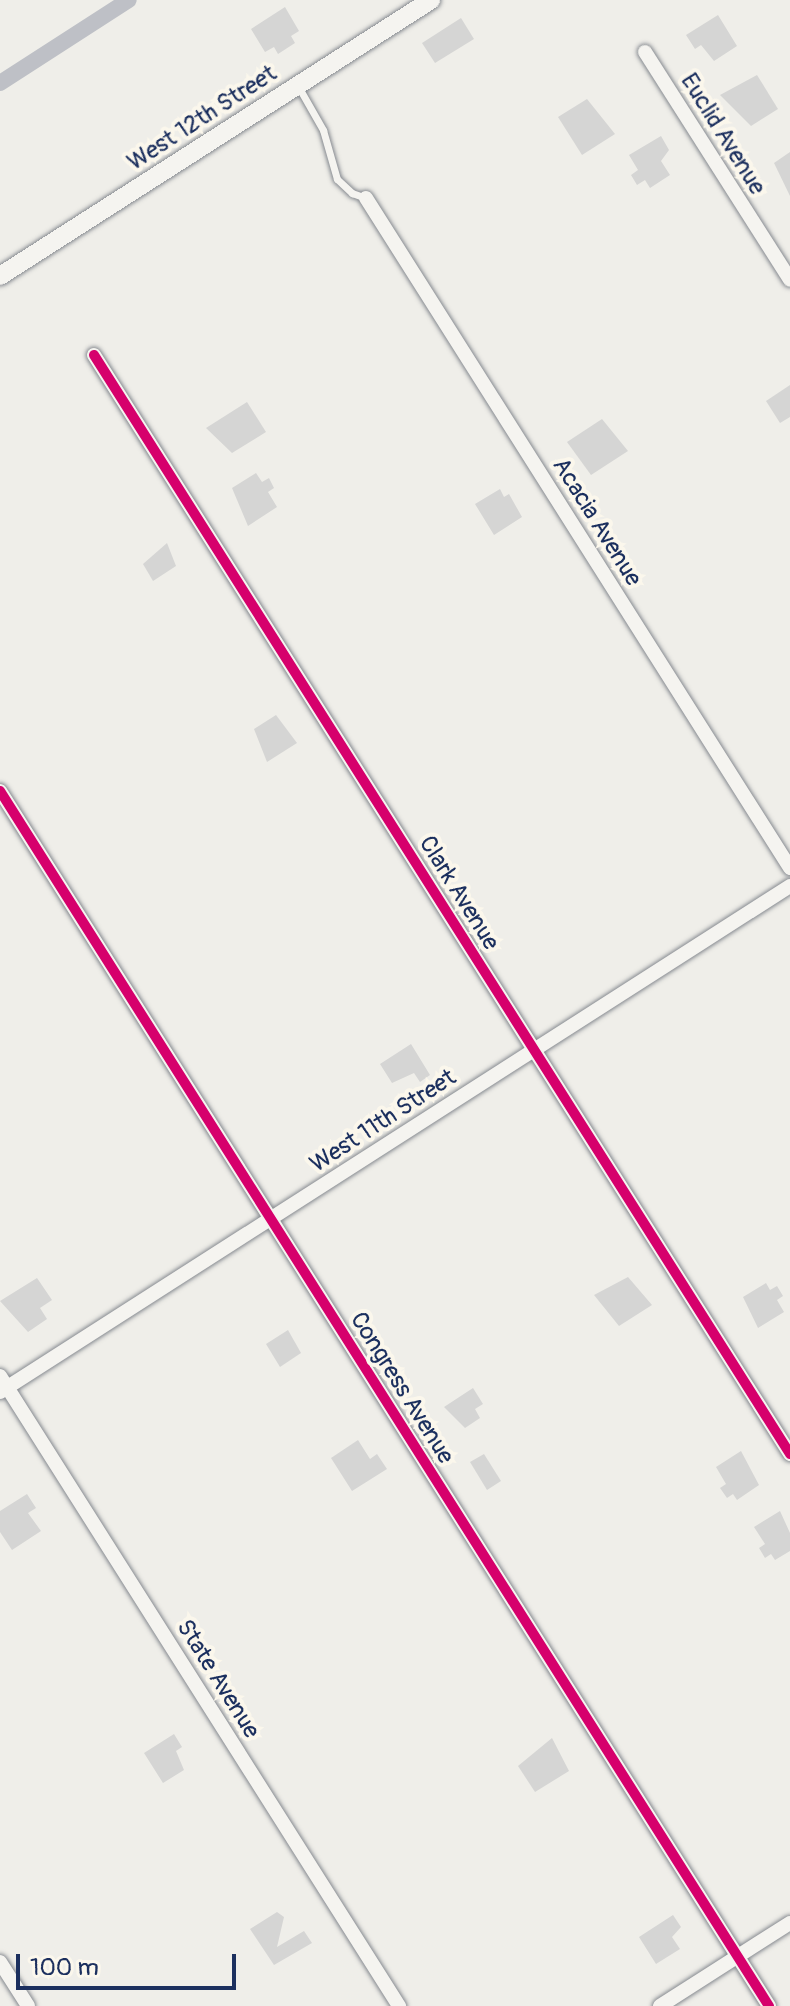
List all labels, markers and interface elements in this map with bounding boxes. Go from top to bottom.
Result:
street label: West 12th Street [122,59,282,177]
street label: Euclid Avenue [674,68,772,200]
street label: Acacia Avenue [546,453,648,591]
street label: Clark Avenue [413,831,505,955]
street label: West 11th Street [305,1063,461,1179]
street label: Congress Avenue [344,1307,460,1469]
street label: State Avenue [170,1614,266,1744]
scale bar [20,1938,240,1988]
text: 100 m [30,1953,99,1982]

